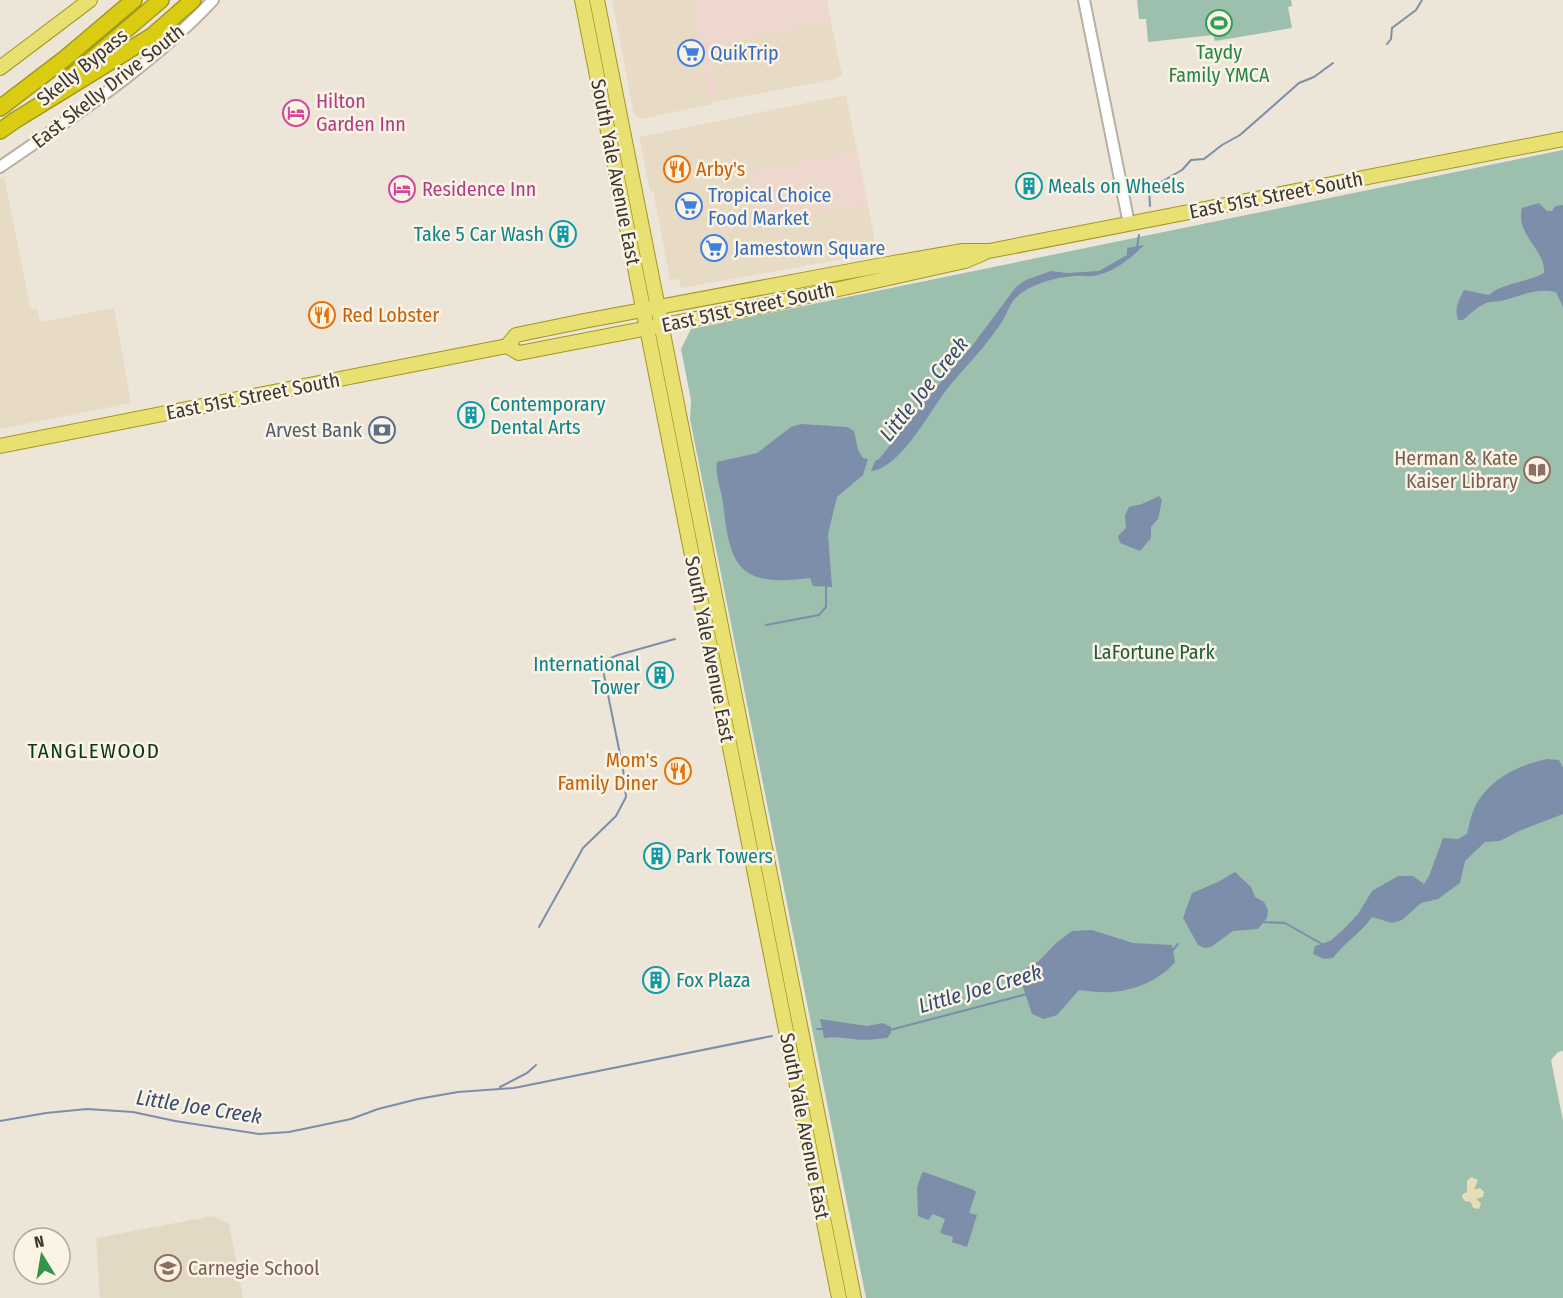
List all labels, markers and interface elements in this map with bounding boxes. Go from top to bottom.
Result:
sports icon: Taydy Family YMCA [1204,8,1234,38]
street label: East Skelly Drive South [27,19,189,153]
street label: Skelly Bypass [32,23,132,111]
supermarket icon: QuikTrip [676,38,706,68]
place label: Taydy Family YMCA [1169,40,1270,87]
place label: QuikTrip [710,41,779,65]
street label: South Yale Avenue East [586,77,646,268]
place label: Hilton Garden Inn [316,89,406,136]
hotel icon: Hilton Garden Inn [281,98,311,128]
restaurant icon: Arby's [662,154,692,184]
place label: Arby's [696,157,745,181]
street label: East 51st Street South [1187,166,1365,224]
building icon: Meals on Wheels [1014,171,1044,201]
hotel icon: Residence Inn [387,174,417,204]
place label: Meals on Wheels [1048,174,1185,198]
place label: Residence Inn [422,177,536,201]
place label: Tropical Choice Food Market [708,183,831,230]
supermarket icon: Tropical Choice Food Market [674,191,704,221]
building icon: Take 5 Car Wash [548,219,578,249]
place label: Take 5 Car Wash [414,222,544,246]
supermarket icon: Jamestown Square [699,233,729,263]
place label: Jamestown Square [734,236,885,260]
street label: East 51st Street South [659,277,837,337]
restaurant icon: Red Lobster [307,300,337,330]
place label: Red Lobster [342,303,439,327]
water label: Little Joe Creek [874,331,974,447]
street label: East 51st Street South [164,367,342,425]
place label: Contemporary Dental Arts [490,392,606,439]
building icon: Contemporary Dental Arts [456,400,486,430]
bank icon: Arvest Bank [367,415,397,445]
place label: Arvest Bank [265,418,363,442]
place label: Herman & Kate Kaiser Library [1394,446,1518,493]
library icon: Herman & Kate Kaiser Library [1522,455,1552,485]
street label: South Yale Avenue East [680,554,740,745]
park label: LaFortune Park [1093,640,1216,664]
place label: International Tower [533,652,640,699]
building icon: International Tower [645,660,675,690]
district label: TANGLEWOOD [28,738,160,764]
place label: Mom's Family Diner [557,748,658,795]
restaurant icon: Mom's Family Diner [663,756,693,786]
building icon: Park Towers [642,841,672,871]
place label: Park Towers [676,844,773,868]
water label: Little Joe Creek [915,959,1045,1019]
building icon: Fox Plaza [641,965,671,995]
place label: Fox Plaza [676,968,751,992]
street label: South Yale Avenue East [775,1031,835,1222]
water label: Little Joe Creek [134,1084,264,1130]
north arrow [12,1226,72,1286]
text: N [33,1232,46,1252]
school or university icon: Carnegie School [153,1253,183,1283]
place label: Carnegie School [188,1256,320,1280]

